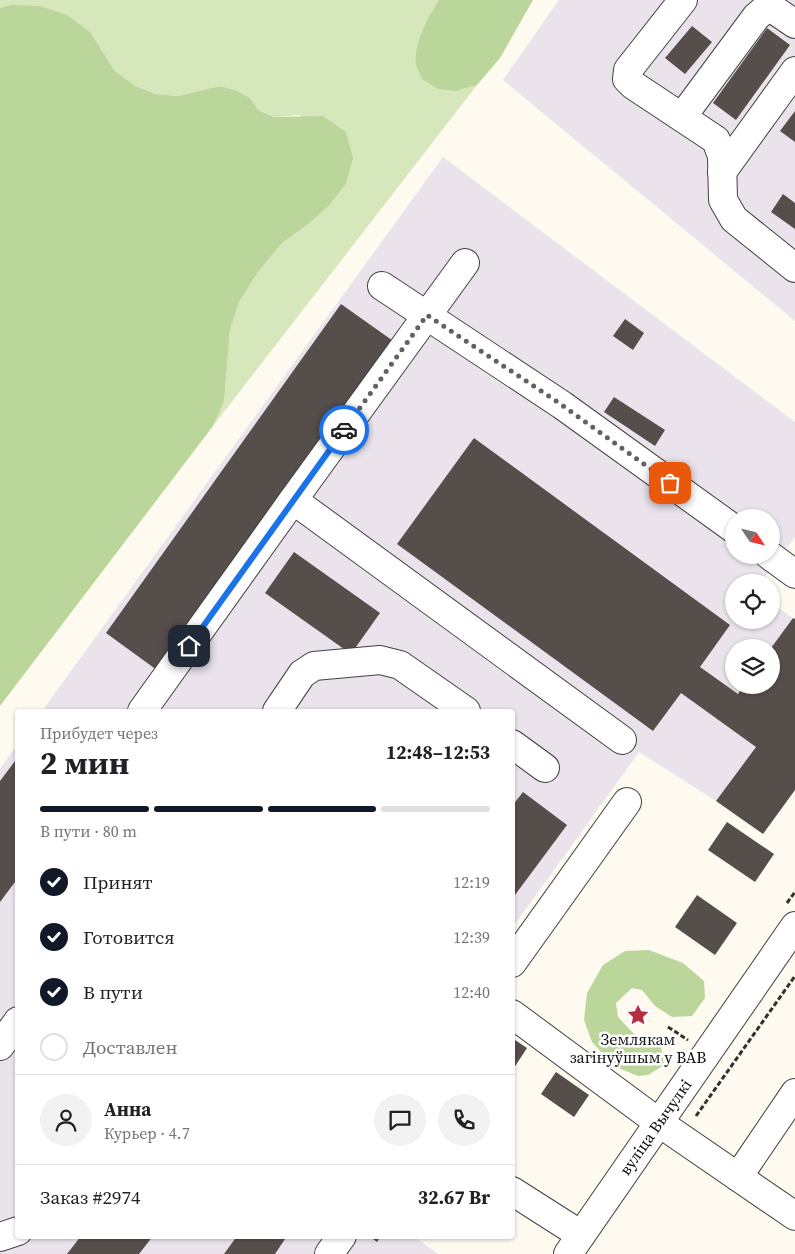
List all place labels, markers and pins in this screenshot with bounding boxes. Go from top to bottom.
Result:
pin [649,462,691,504]
pin [168,625,210,667]
place icon: Землякам загінуўшым у ВАВ [625,1002,651,1028]
place label: Землякам загінуўшым у ВАВ [570,1028,706,1068]

